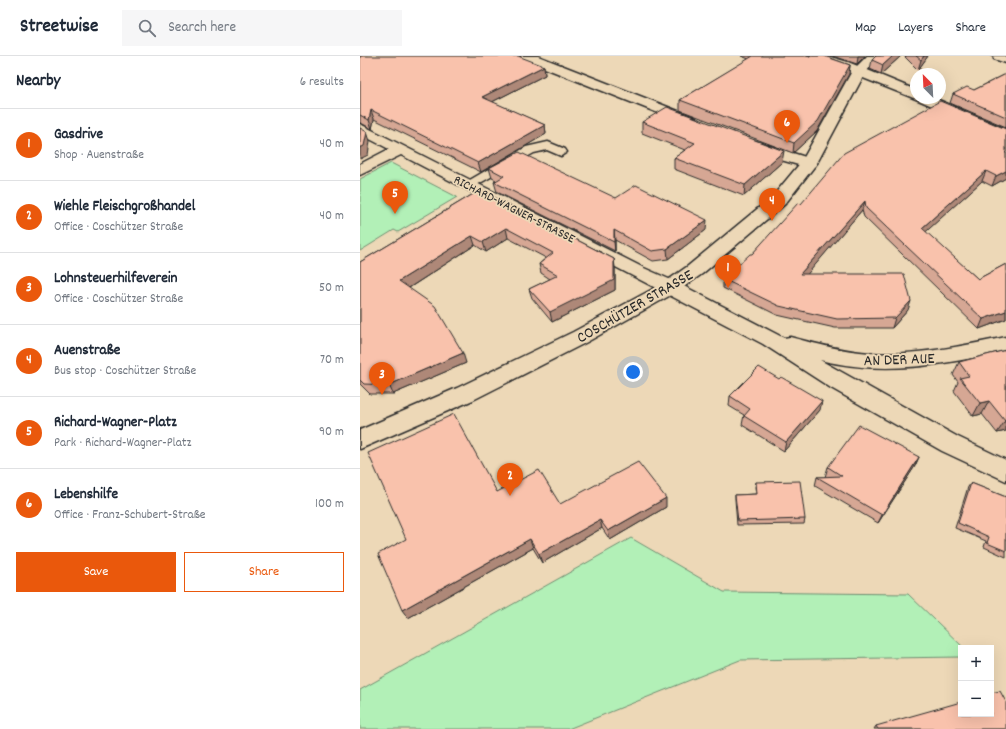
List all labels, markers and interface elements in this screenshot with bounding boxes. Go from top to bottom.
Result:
search box [122,10,402,46]
text: Streetwise [20,14,98,41]
icon: search [136,17,158,39]
text: Search here [168,17,236,39]
text: Map [855,18,876,38]
text: Layers [898,18,933,38]
text: Share [955,18,986,38]
north arrow [910,68,946,104]
text: Nearby [16,70,60,94]
text: 6 results [300,73,344,92]
pin: 6 [774,110,800,143]
text: Gasdrive [54,124,103,146]
text: 1 [28,135,30,154]
text: 40 m [320,135,344,154]
text: Shop · Auenstraße [54,146,144,165]
street label: RICHARD-WAGNER-STRASSE [450,171,578,249]
pin: 5 [382,181,408,214]
pin: 4 [759,188,785,221]
text: Wiehle Fleischgroßhandel [54,196,195,218]
text: 2 [26,207,32,226]
text: 40 m [320,207,344,226]
text: Office · Coschützer Straße [54,218,183,237]
pin: 1 [715,255,741,288]
street label: COSCHÜTZER STRASSE [573,264,698,350]
text: Lohnsteuerhilfeverein [54,268,177,290]
text: 3 [26,279,32,298]
text: 50 m [319,279,344,298]
text: Office · Coschützer Straße [54,290,183,309]
text: Auenstraße [54,340,120,362]
street label: AN DER AUE [863,348,936,373]
text: 4 [26,351,32,370]
text: 70 m [320,351,344,370]
text: Bus stop · Coschützer Straße [54,362,196,381]
pin: 3 [369,362,395,395]
your location [623,362,643,382]
text: Richard-Wagner-Platz [54,412,177,434]
text: 5 [26,423,32,442]
text: 90 m [319,423,344,442]
text: Park · Richard-Wagner-Platz [54,434,192,453]
pin: 2 [497,463,523,496]
text: Lebenshilfe [54,484,118,506]
text: 6 [26,495,32,514]
text: 100 m [315,495,344,514]
text: Office · Franz-Schubert-Straße [54,506,206,525]
button: Save [16,552,176,592]
button: Share [184,552,344,592]
map controls [958,645,994,717]
button: + [958,645,994,681]
button: − [958,681,994,717]

